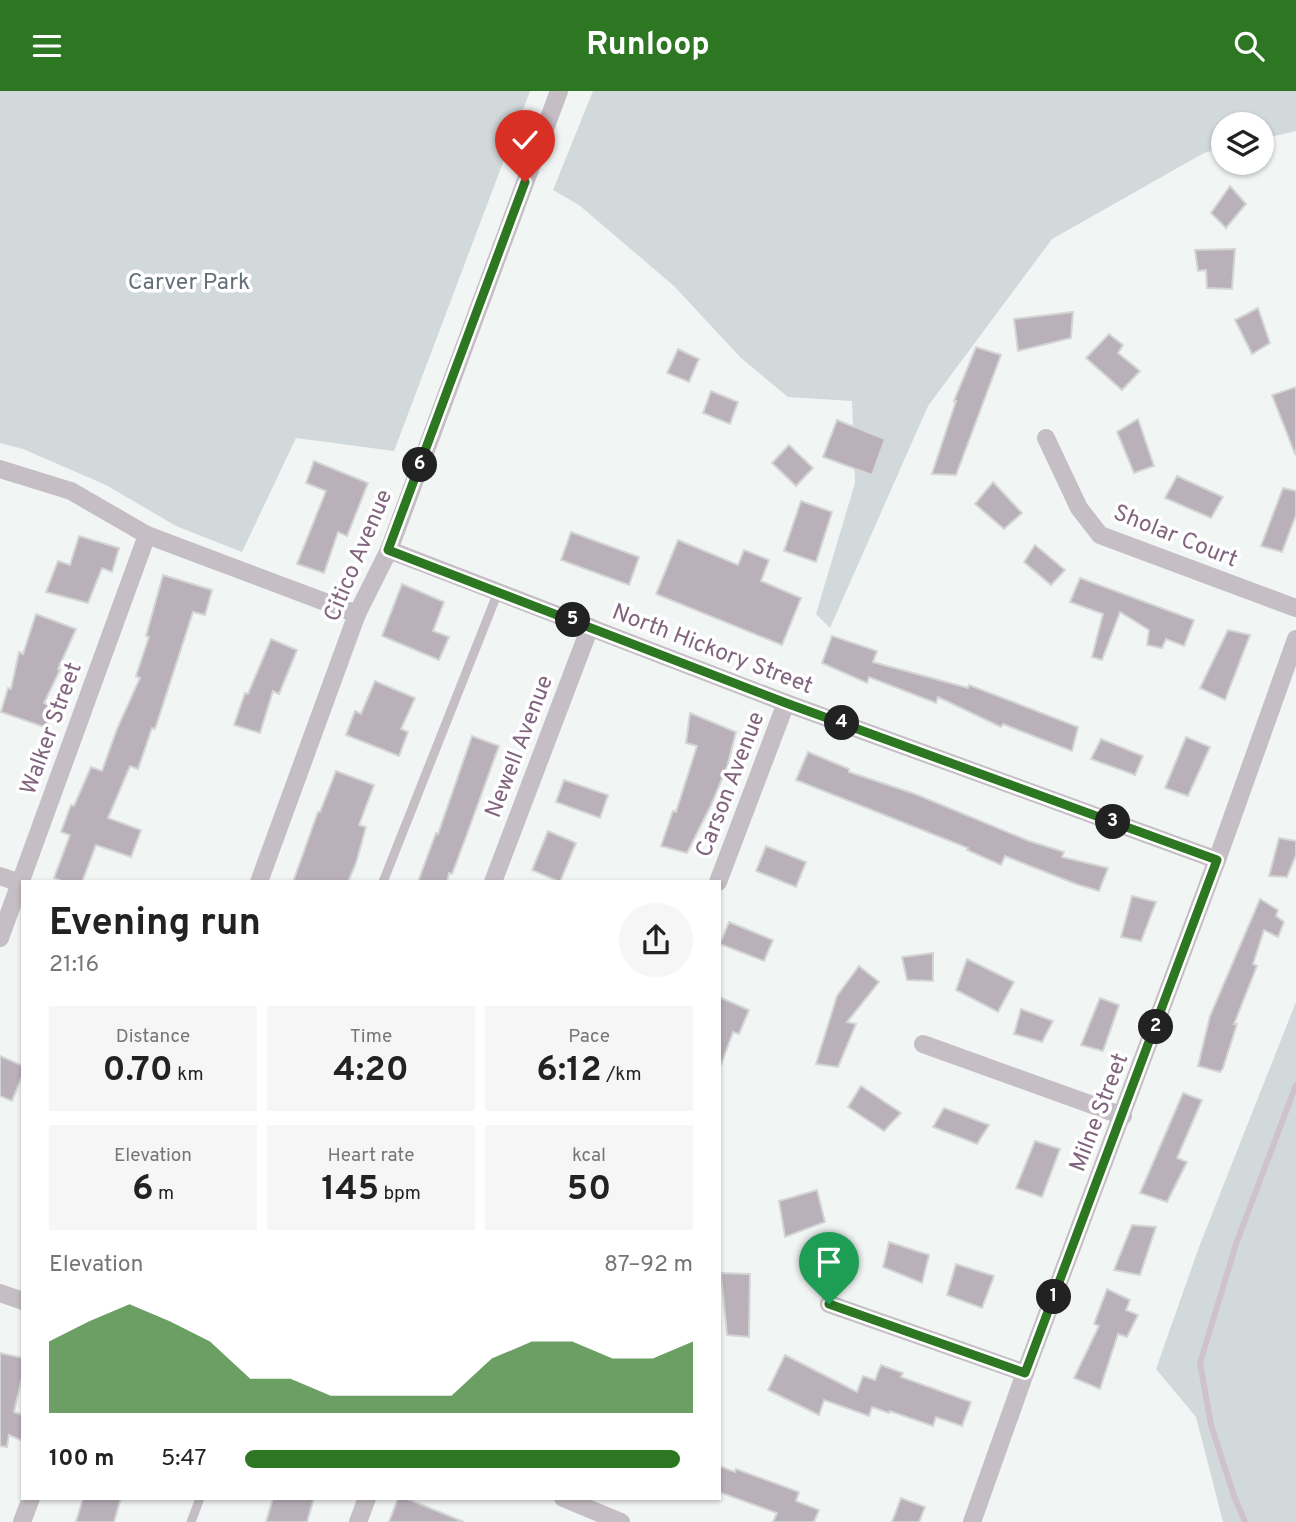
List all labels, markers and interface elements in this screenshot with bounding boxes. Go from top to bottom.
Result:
text: Runloop [586,26,710,66]
icon: menu [28,27,66,65]
icon: search [1230,27,1268,65]
pin [495,110,555,182]
map controls [1211,112,1274,175]
button: layers [1211,112,1274,175]
icon: check [506,121,544,159]
park label: Carver Park [128,269,250,298]
pin: 6 [402,447,438,483]
text: 6 [414,452,425,476]
street label: Citico Avenue [318,486,400,626]
street label: Sholar Court [1109,499,1242,575]
street label: North Hickory Street [608,599,817,702]
pin: 5 [556,603,590,637]
text: 5 [567,607,578,631]
street label: Walker Street [15,659,90,799]
street label: Newell Avenue [480,671,561,822]
pin: 4 [824,705,860,741]
street label: Carson Avenue [690,708,772,862]
text: 4 [835,710,848,734]
pin: 3 [1096,805,1130,839]
text: 3 [1107,809,1118,833]
text: Evening run [49,900,261,949]
button: share [619,903,693,977]
text: 21:16 [49,951,99,980]
pin: 2 [1138,1009,1174,1045]
text: 2 [1150,1014,1161,1038]
text: Distance [116,1025,190,1049]
text: Time [350,1025,392,1049]
text: Pace [568,1025,610,1049]
text: 0.70 [102,1049,173,1093]
text: 4:20 [333,1049,409,1093]
text: 6:12 [536,1049,602,1093]
street label: Milne Street [1064,1049,1136,1176]
text: km [173,1063,204,1087]
text: /km [602,1063,642,1087]
text: Elevation [114,1144,192,1168]
text: Heart rate [328,1144,414,1168]
text: kcal [572,1144,606,1168]
text: 6 [132,1168,153,1212]
text: 145 [321,1168,379,1212]
text: 50 [567,1168,611,1212]
text: m [153,1182,174,1206]
text: bpm [379,1182,421,1206]
pin [799,1232,859,1304]
icon: arrive [810,1243,848,1281]
text: Elevation [49,1251,144,1280]
text: 87–92 m [604,1251,693,1280]
pin: 1 [1036,1279,1072,1315]
text: 1 [1050,1284,1057,1308]
text: 100 m [49,1445,114,1474]
text: 5:47 [161,1445,207,1474]

